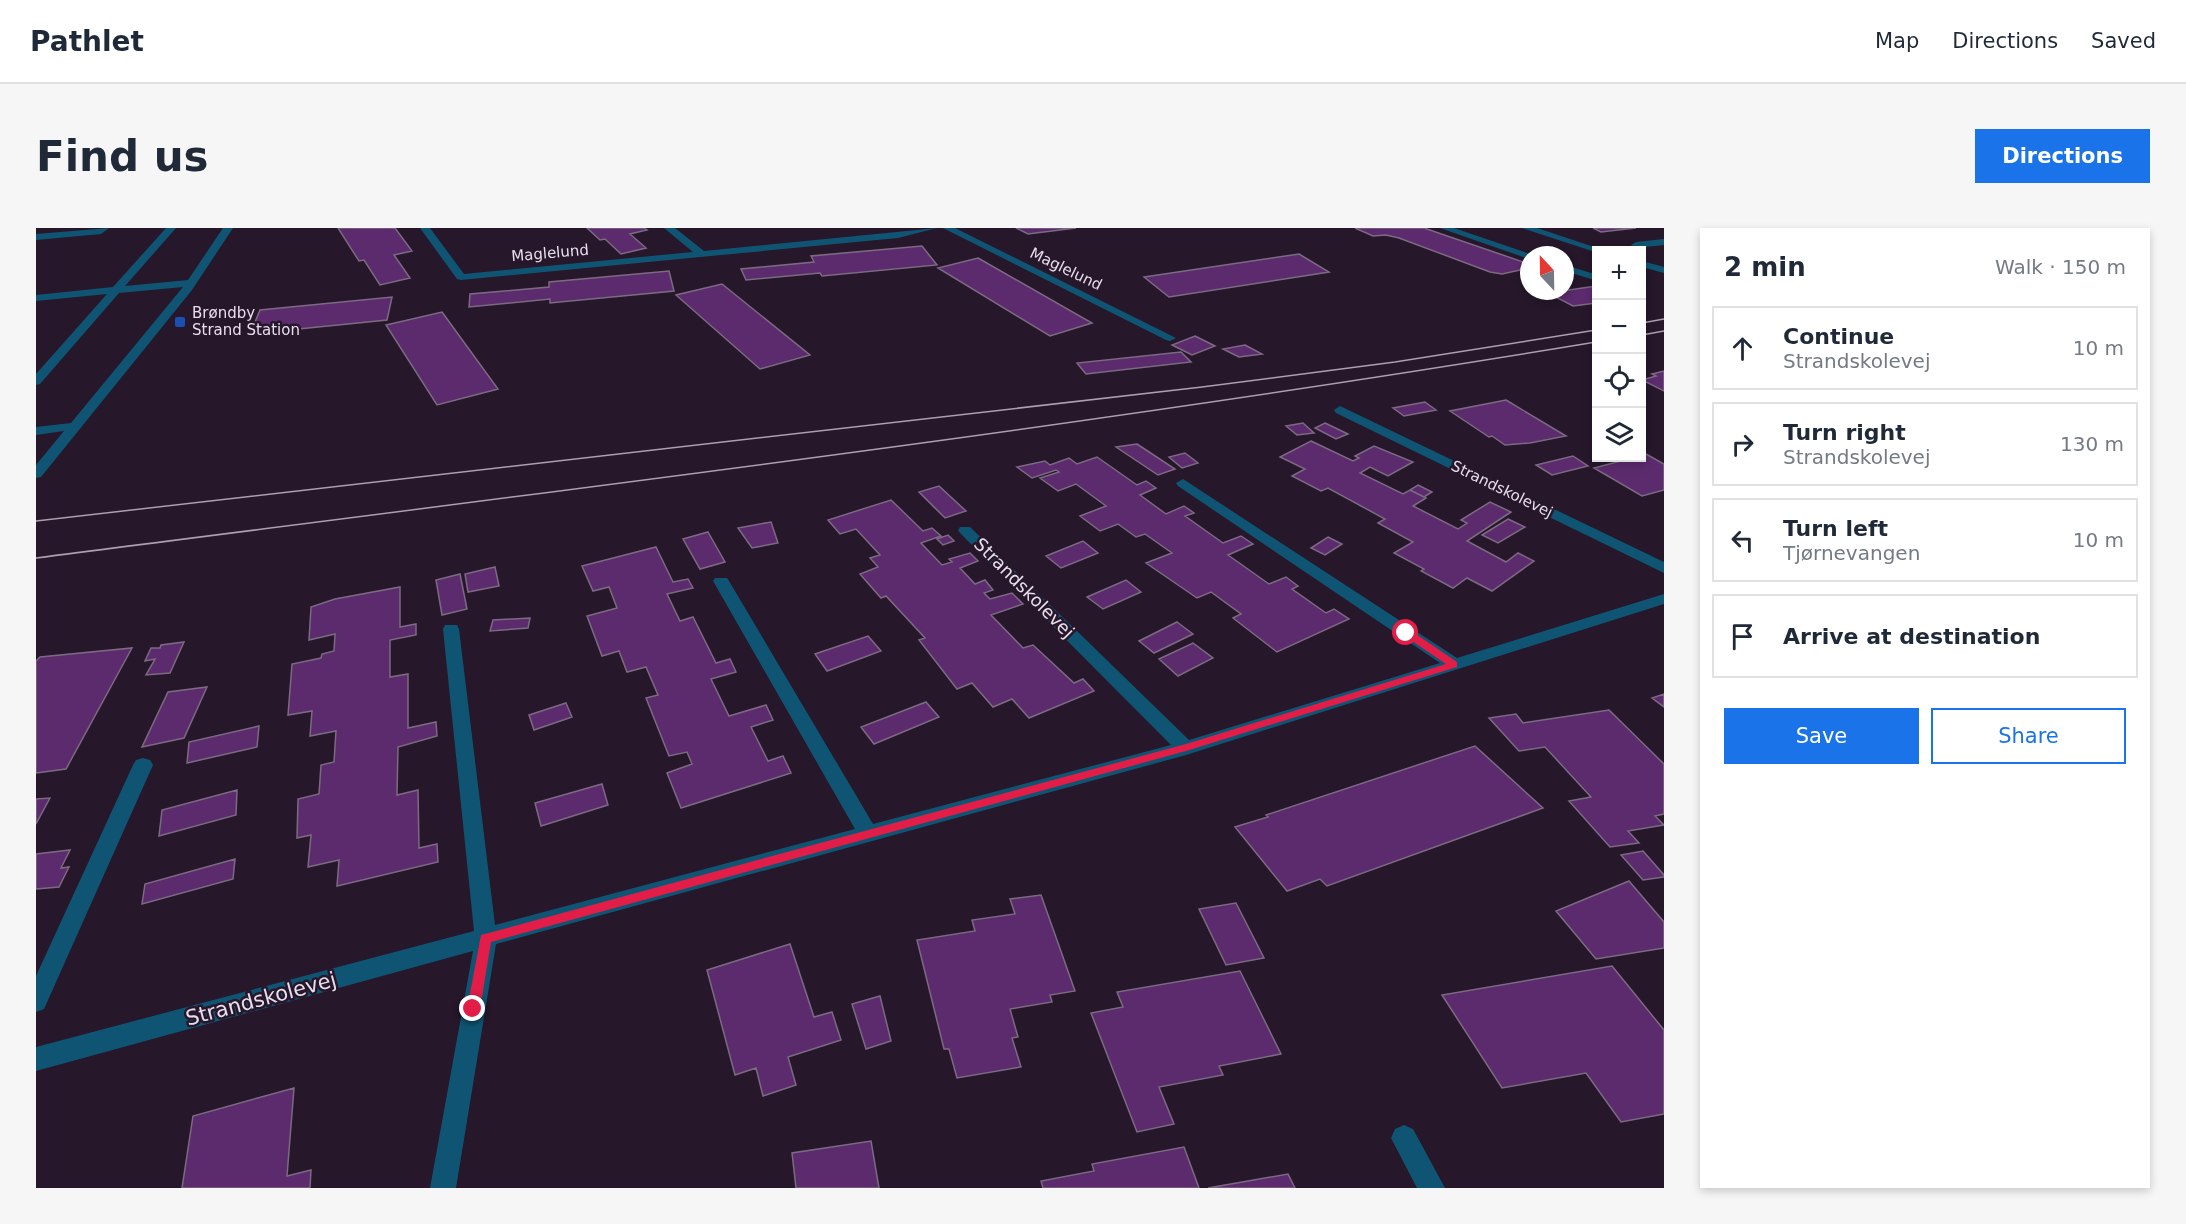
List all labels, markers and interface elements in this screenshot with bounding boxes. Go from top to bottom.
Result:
text: Pathlet [30,25,144,58]
text: Map [1875,29,1919,53]
text: Directions [1952,29,2058,53]
text: Saved [2091,29,2156,53]
button: Directions [1975,129,2150,183]
text: Find us [36,132,209,181]
street label: Maglelund [510,241,590,265]
street label: Maglelund [1027,244,1105,294]
north arrow [1520,246,1574,300]
map controls [1592,246,1646,462]
button: + [1592,246,1646,300]
text: 2 min [1724,252,1806,282]
text: Walk · 150 m [1995,255,2126,279]
button: − [1592,300,1646,354]
place label: Brøndby Strand Station [192,304,300,339]
marker: Brøndby Strand Station [173,315,187,329]
text: Continue [1783,324,1894,349]
icon: ahead [1726,332,1759,365]
text: 10 m [2073,336,2124,360]
text: Strandskolevej [1783,349,1930,373]
button: locate [1592,354,1646,408]
button: layers [1592,408,1646,462]
text: Turn right [1783,420,1906,445]
icon: right [1726,428,1759,461]
text: 130 m [2060,432,2124,456]
text: Strandskolevej [1783,445,1930,469]
street label: Strandskolevej [1448,457,1556,521]
text: Turn left [1783,516,1888,541]
icon: left [1726,524,1759,557]
text: 10 m [2073,528,2124,552]
street label: Strandskolevej [970,533,1079,642]
text: Tjørnevangen [1783,541,1920,565]
route start [1392,619,1418,645]
icon: arrive [1726,620,1759,653]
text: Arrive at destination [1783,624,2040,649]
button: Save [1724,708,1919,764]
button: Share [1931,708,2126,764]
street label: Strandskolevej [183,967,339,1031]
route end [459,995,485,1021]

